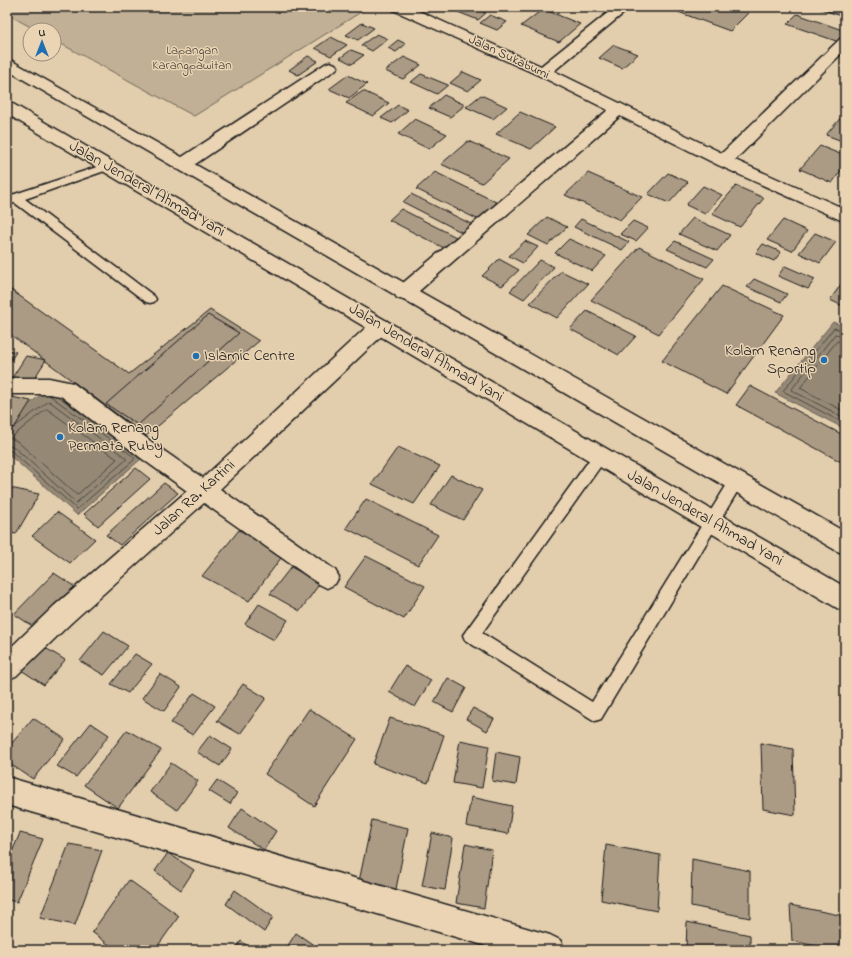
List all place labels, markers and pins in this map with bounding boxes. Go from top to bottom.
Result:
place label: Kolam Renang Sportip [725,339,816,381]
place label: Islamic Centre [204,344,296,368]
marker: Islamic Centre [191,351,201,361]
marker: Kolam Renang Sportip [819,355,829,365]
place label: Kolam Renang Permata Ruby [68,416,163,458]
marker: Kolam Renang Permata Ruby [55,432,65,442]

